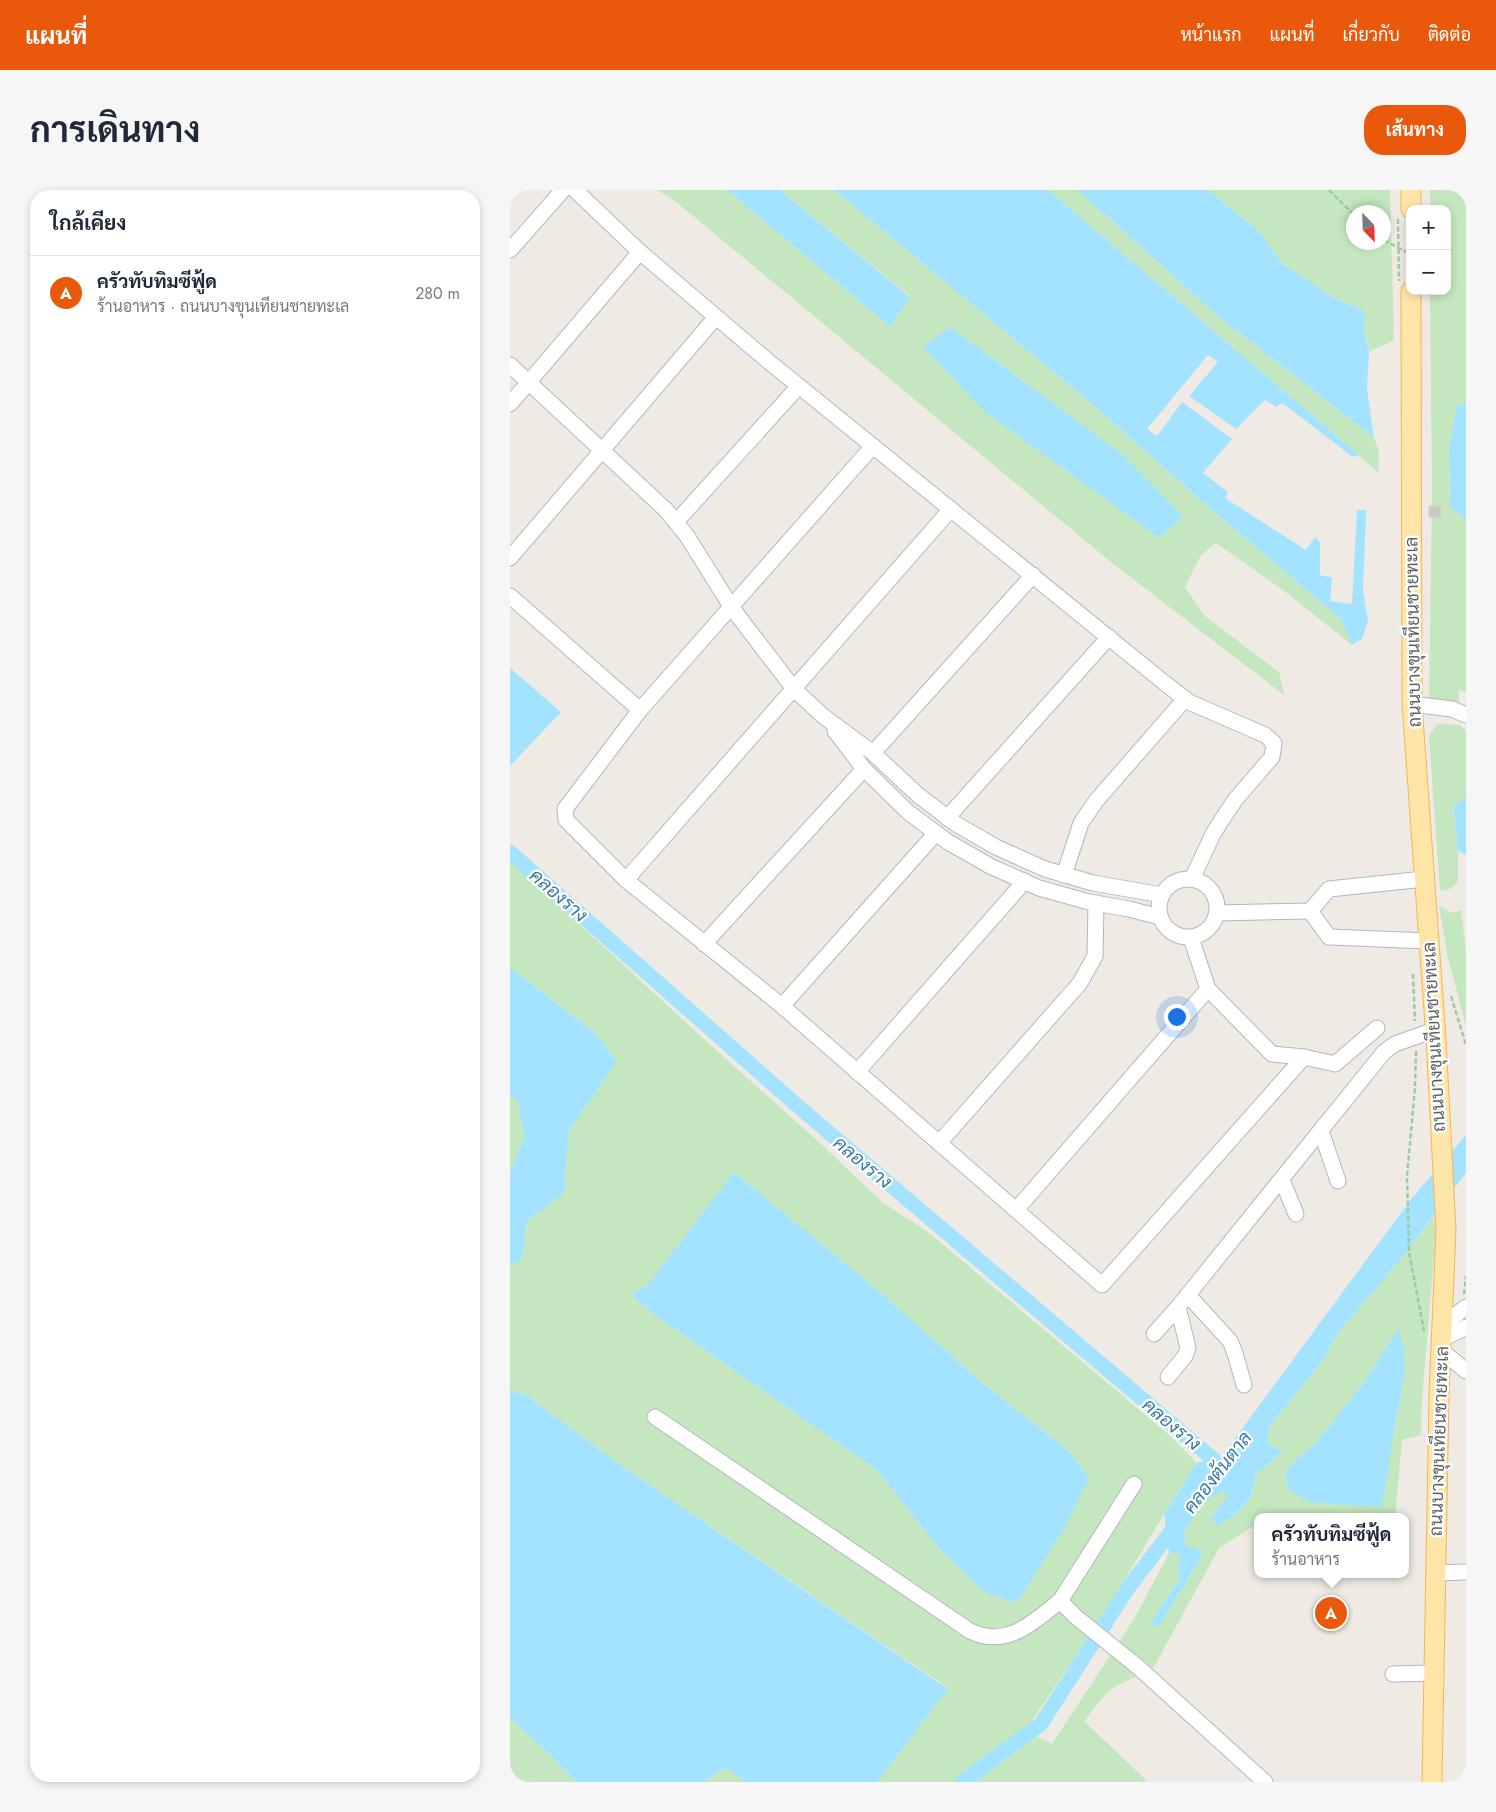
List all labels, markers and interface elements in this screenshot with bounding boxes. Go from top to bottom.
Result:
text: แผนที่ [25,18,87,53]
text: หน้าแรก [1180,22,1242,48]
text: แผนที่ [1270,22,1314,48]
text: เกี่ยวกับ [1342,22,1400,48]
text: ติดต่อ [1428,22,1471,48]
text: การเดินทาง [30,105,200,155]
button: เส้นทาง [1364,105,1466,155]
north arrow [1346,205,1391,250]
map controls [1406,205,1451,295]
button: + [1406,205,1451,250]
text: ใกล้เคียง [50,208,126,238]
button: − [1406,250,1451,295]
text: ครัวทับทิมซีฟู้ด [97,268,217,295]
text: A [60,282,72,305]
text: 280 m [415,282,460,305]
text: ร้านอาหาร · ถนนบางขุนเทียนชายทะเล [97,295,349,318]
street label: ถนนบางขุนเทียนชายทะเล [1398,536,1428,728]
water label: คลองราง [524,862,594,929]
street label: ถนนบางขุนเทียนชายทะเล [1416,941,1452,1133]
your location [1164,1004,1190,1030]
water label: คลองราง [827,1130,898,1195]
street label: ถนนบางขุนเทียนชายทะเล [1423,1345,1455,1537]
water label: คลองราง [1136,1392,1207,1457]
water label: คลองต้นตาล [1177,1426,1258,1519]
popup [1254,1513,1409,1578]
text: ครัวทับทิมซีฟู้ด [1272,1521,1391,1548]
text: ร้านอาหาร [1272,1548,1340,1571]
pin: A [1315,1594,1347,1632]

